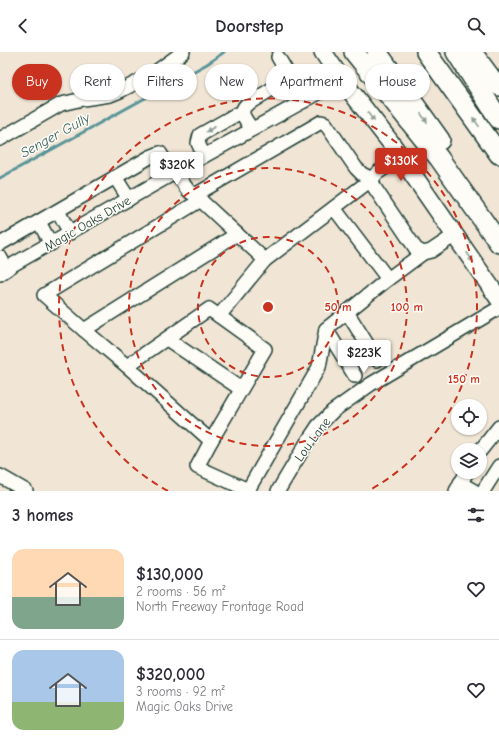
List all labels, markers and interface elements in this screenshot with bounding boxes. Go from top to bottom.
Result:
icon: back [12,15,34,37]
icon: search [465,15,487,37]
text: Doorstep [215,16,284,37]
chip: Buy [12,64,62,100]
chip: Rent [70,64,125,100]
chip: Filters [133,64,197,100]
chip: New [205,64,258,100]
chip: Apartment [266,64,357,100]
chip: House [365,64,430,100]
water label: Senger Gully [18,109,94,161]
one-way arrow [367,112,375,123]
one-way arrow [420,113,428,123]
one-way arrow [472,117,480,127]
one-way arrow [205,125,217,132]
pin: $130K [373,148,429,182]
pin: $320K [149,152,205,186]
text: $130K [384,153,418,168]
text: $320K [159,157,195,172]
street label: Magic Oaks Drive [41,192,133,254]
one-way arrow [466,252,474,263]
centre of rings [261,300,275,314]
text: 50 m [324,300,352,314]
text: 100 m [391,300,423,314]
pin: $223K [336,340,392,374]
text: $223K [347,345,381,360]
text: 150 m [448,372,480,386]
map controls [451,399,487,479]
button: locate [451,399,487,435]
street label: Lou Lane [291,414,334,464]
button: layers [451,443,487,479]
icon: filters [465,504,487,526]
text: 3 homes [12,506,73,525]
icon: home [44,565,92,613]
text: $130,000 [136,565,203,584]
icon: heart [465,578,487,600]
text: 2 rooms · 56 m² [136,584,225,599]
text: North Freeway Frontage Road [136,599,304,614]
text: $320,000 [136,665,205,684]
icon: home [44,666,92,714]
icon: heart [465,679,487,701]
text: 3 rooms · 92 m² [136,684,225,699]
text: Magic Oaks Drive [136,699,233,714]

